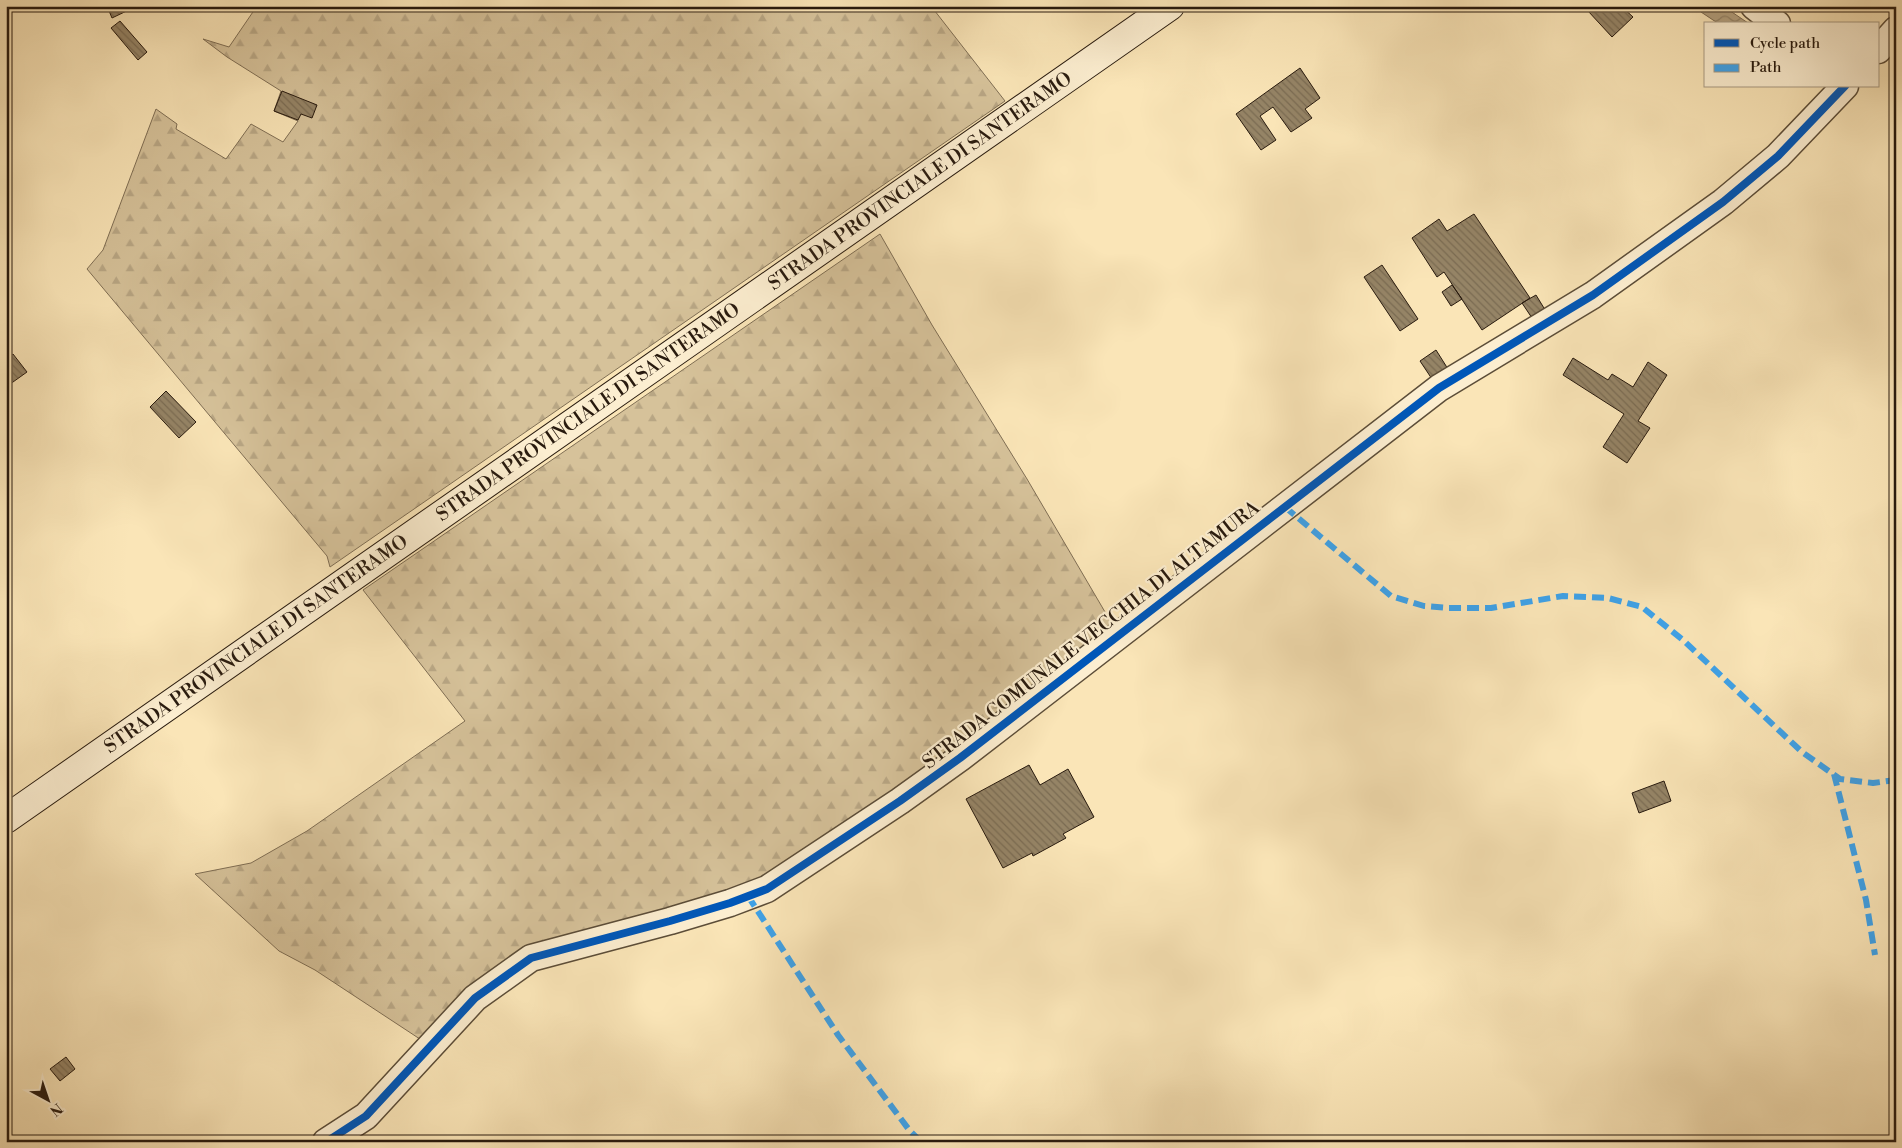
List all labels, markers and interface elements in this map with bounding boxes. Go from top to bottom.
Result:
legend [1704,22,1880,88]
text: Cycle path [1750,34,1820,53]
text: Path [1750,58,1782,77]
street label: STRADA PROVINCIALE DI SANTERAMO [763,66,1077,296]
street label: STRADA PROVINCIALE DI SANTERAMO [431,297,745,527]
street label: STRADA COMUNALE VECCHIA DI ALTAMURA [918,495,1265,774]
street label: STRADA PROVINCIALE DI SANTERAMO [99,529,413,759]
north arrow [22,1076,72,1126]
text: N [46,1099,66,1120]

